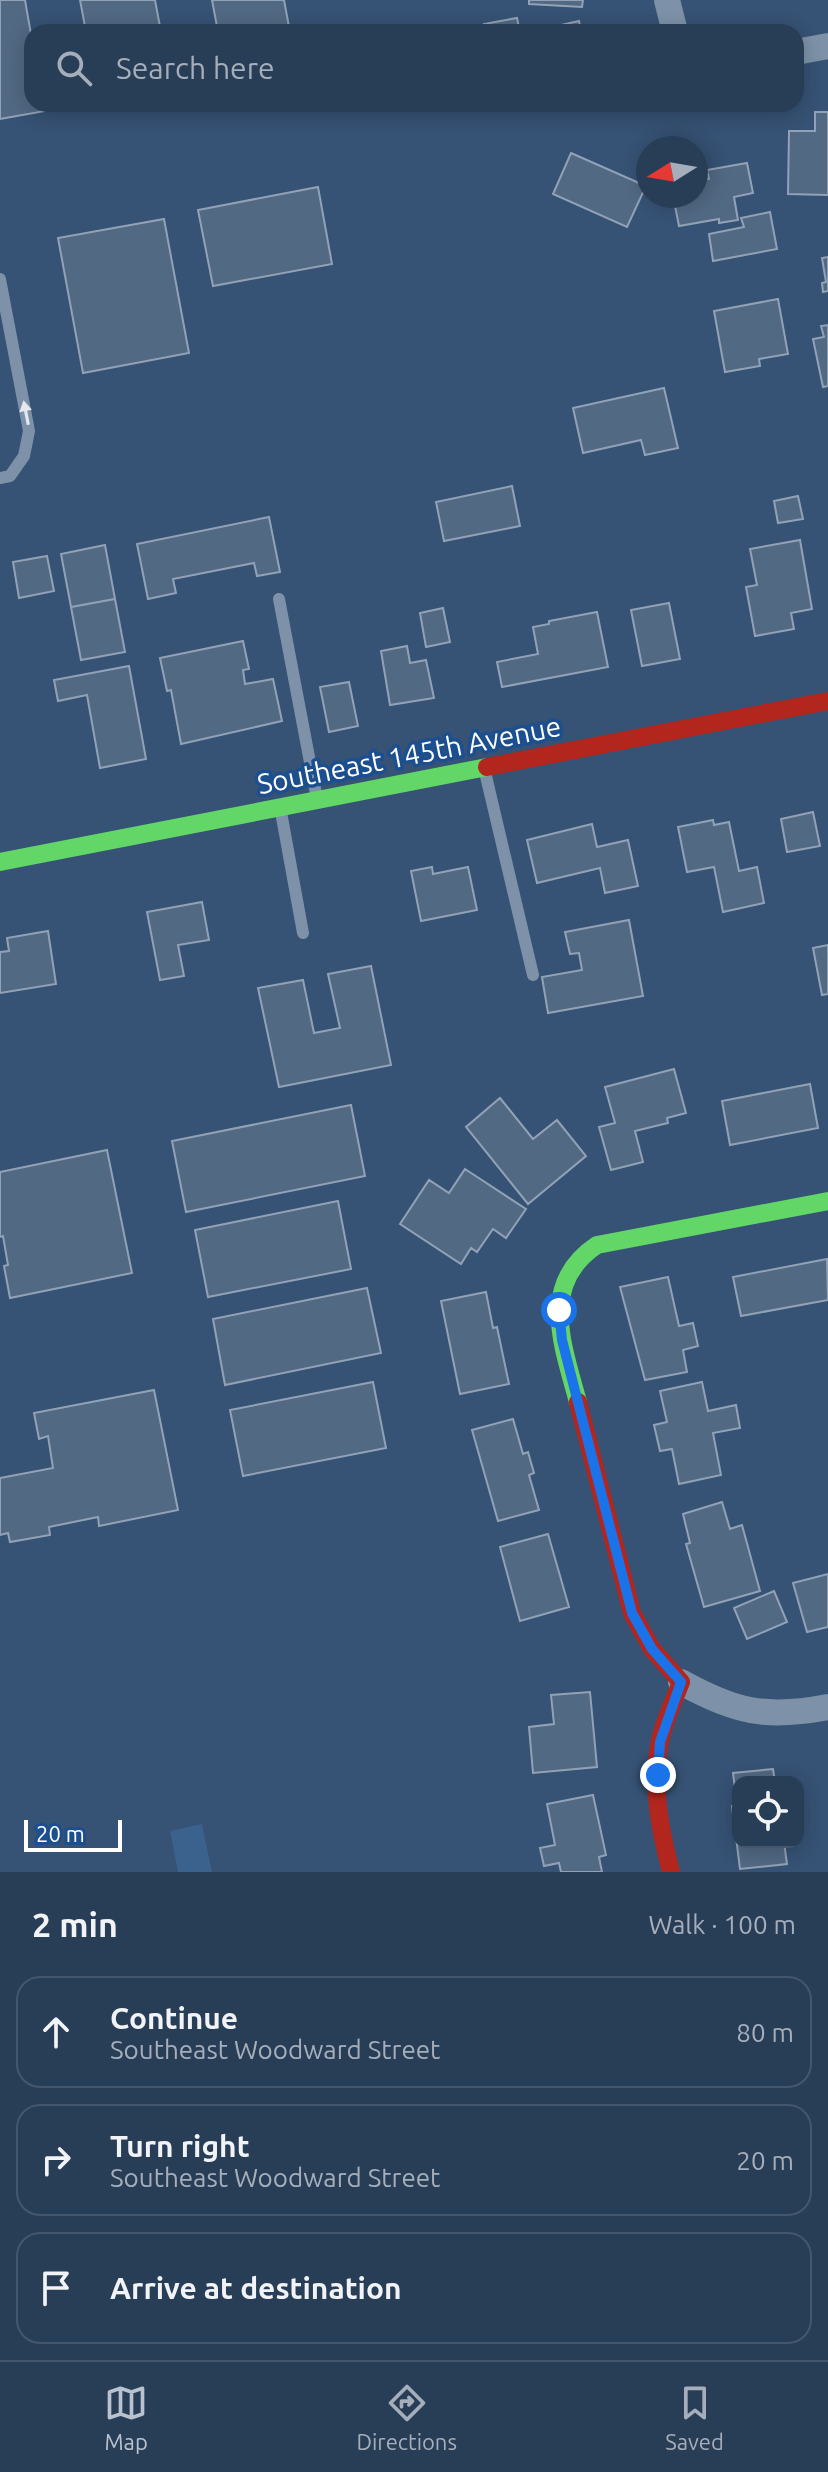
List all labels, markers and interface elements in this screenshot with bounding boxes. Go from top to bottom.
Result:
search box [24,24,804,112]
icon: search [52,46,96,90]
text: Search here [116,51,275,85]
north arrow [636,136,708,208]
one-way arrow [19,401,32,426]
street label: Southeast 145th Avenue [255,710,563,799]
route start [541,1292,577,1328]
route end [640,1757,676,1793]
map controls [732,1776,804,1848]
button: locate [732,1776,804,1848]
scale bar [24,1816,122,1852]
text: 20 m [36,1821,85,1846]
text: 2 min [32,1905,118,1943]
text: Walk · 100 m [648,1910,796,1939]
text: Continue [110,2001,238,2035]
icon: ahead [34,2010,78,2054]
text: 80 m [736,2018,794,2047]
text: Southeast Woodward Street [110,2035,440,2064]
text: Turn right [110,2129,250,2163]
icon: right [34,2138,78,2182]
text: 20 m [736,2146,794,2175]
text: Southeast Woodward Street [110,2163,440,2192]
icon: arrive [34,2266,78,2310]
text: Arrive at destination [110,2271,402,2305]
tab: Map [104,2381,148,2454]
tab: Directions [356,2381,457,2454]
tab: Saved [665,2381,724,2454]

